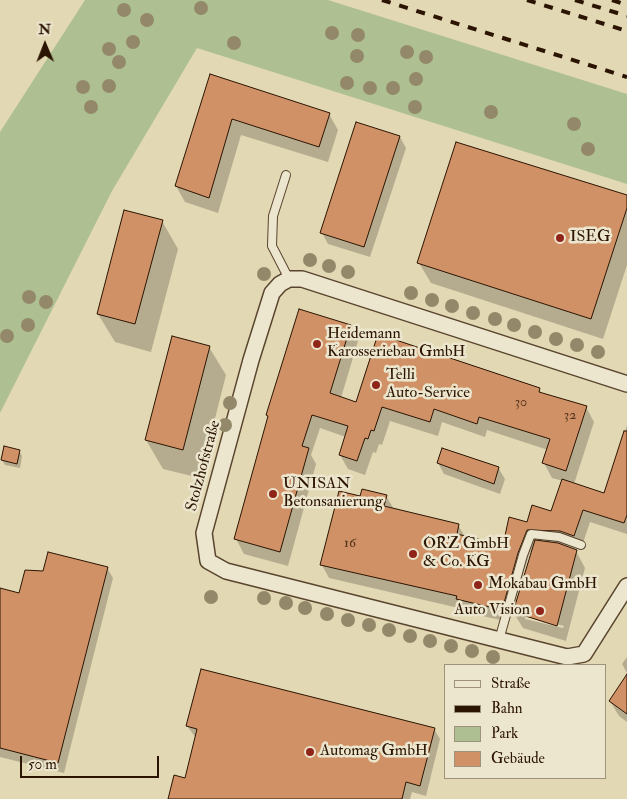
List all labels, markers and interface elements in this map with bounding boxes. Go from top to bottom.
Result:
north arrow [20,20,70,70]
text: N [38,21,51,38]
place label: ISEG [570,228,610,248]
marker: ISEG [554,232,566,244]
place label: Heidemann Karosseriebau GmbH [327,325,465,363]
marker: Heidemann Karosseriebau GmbH [311,338,323,350]
place label: Telli Auto-Service [386,366,470,404]
marker: Telli Auto-Service [370,379,382,391]
house number: 30 [515,395,527,411]
house number: 32 [564,408,576,424]
street label: Stolzhofstraße [183,418,225,514]
place label: UNISAN Betonsanierung [283,475,383,513]
marker: UNISAN Betonsanierung [267,488,279,500]
place label: ORZ GmbH & Co. KG [423,535,509,573]
house number: 16 [344,536,356,552]
marker: ORZ GmbH & Co. KG [407,548,419,560]
place label: Mokabau GmbH [488,575,597,595]
marker: Mokabau GmbH [472,579,484,591]
place label: Auto Vision [454,601,530,621]
marker: Auto Vision [534,605,546,617]
legend [444,664,607,779]
text: Straße [491,674,530,693]
text: Bahn [491,699,523,718]
text: Park [491,724,518,743]
place label: Automag GmbH [320,742,428,762]
scale bar [22,746,161,778]
marker: Automag GmbH [304,746,316,758]
text: Gebäude [491,749,545,768]
text: 50 m [28,755,57,774]

